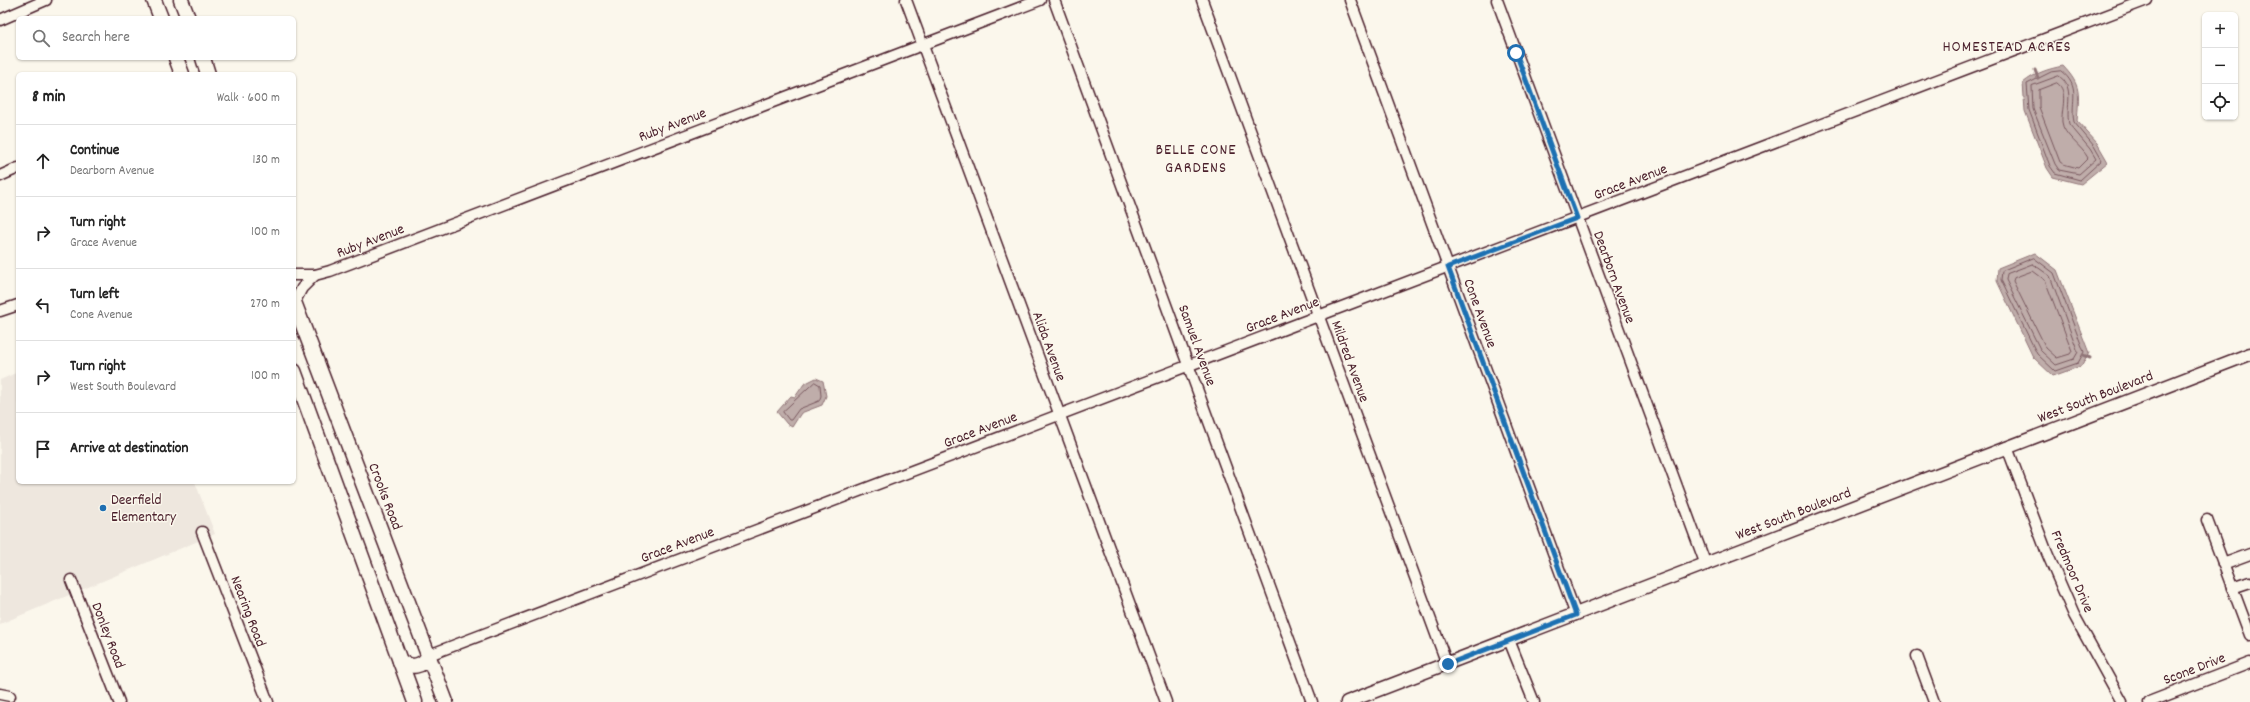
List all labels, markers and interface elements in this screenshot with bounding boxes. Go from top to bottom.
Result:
map controls [2202,12,2238,120]
button: + [2202,12,2238,48]
search box [16,16,296,60]
icon: search [30,27,52,49]
text: Search here [62,27,130,49]
district label: HOMESTEAD ACRES [1942,36,2072,59]
route start [1507,44,1525,62]
button: − [2202,48,2238,84]
button: locate [2202,84,2238,120]
text: 8 min [32,86,65,110]
text: Walk · 600 m [217,89,280,108]
street label: Ruby Avenue [636,103,710,149]
district label: BELLE CONE GARDENS [1155,139,1237,180]
text: Continue [70,140,119,162]
icon: ahead [32,150,54,172]
text: 130 m [252,151,280,170]
street label: Grace Avenue [1591,159,1671,207]
text: Dearborn Avenue [70,162,154,181]
text: Turn right [70,212,126,234]
street label: Ruby Avenue [334,219,408,265]
icon: right [32,222,54,244]
text: 100 m [251,223,280,242]
street label: Dearborn Avenue [1586,228,1640,327]
text: Grace Avenue [70,234,137,253]
street label: Cone Avenue [1456,276,1502,352]
text: Turn left [70,284,119,306]
street label: Grace Avenue [1243,292,1323,340]
icon: left [32,294,54,316]
text: 270 m [250,295,280,314]
street label: Samuel Avenue [1171,302,1221,390]
text: Cone Avenue [70,306,132,325]
street label: Alida Avenue [1025,309,1071,385]
street label: Mildred Avenue [1324,318,1374,406]
text: Turn right [70,356,126,378]
icon: right [32,366,54,388]
street label: West South Boulevard [2035,366,2157,430]
text: 100 m [251,367,280,386]
text: West South Boulevard [70,378,176,397]
street label: Grace Avenue [941,407,1021,455]
icon: arrive [32,438,54,460]
text: Arrive at destination [70,438,188,460]
street label: Crooks Road [361,460,407,533]
street label: West South Boulevard [1733,483,1855,547]
place label: Deerfield Elementary [111,490,177,529]
marker: Deerfield Elementary [98,503,108,513]
street label: Grace Avenue [638,522,718,570]
street label: Fredmoor Drive [2044,527,2099,617]
street label: Nearing Road [224,573,271,650]
street label: Donley Road [84,600,130,672]
street label: Scone Drive [2160,648,2229,692]
route end [1439,655,1457,673]

